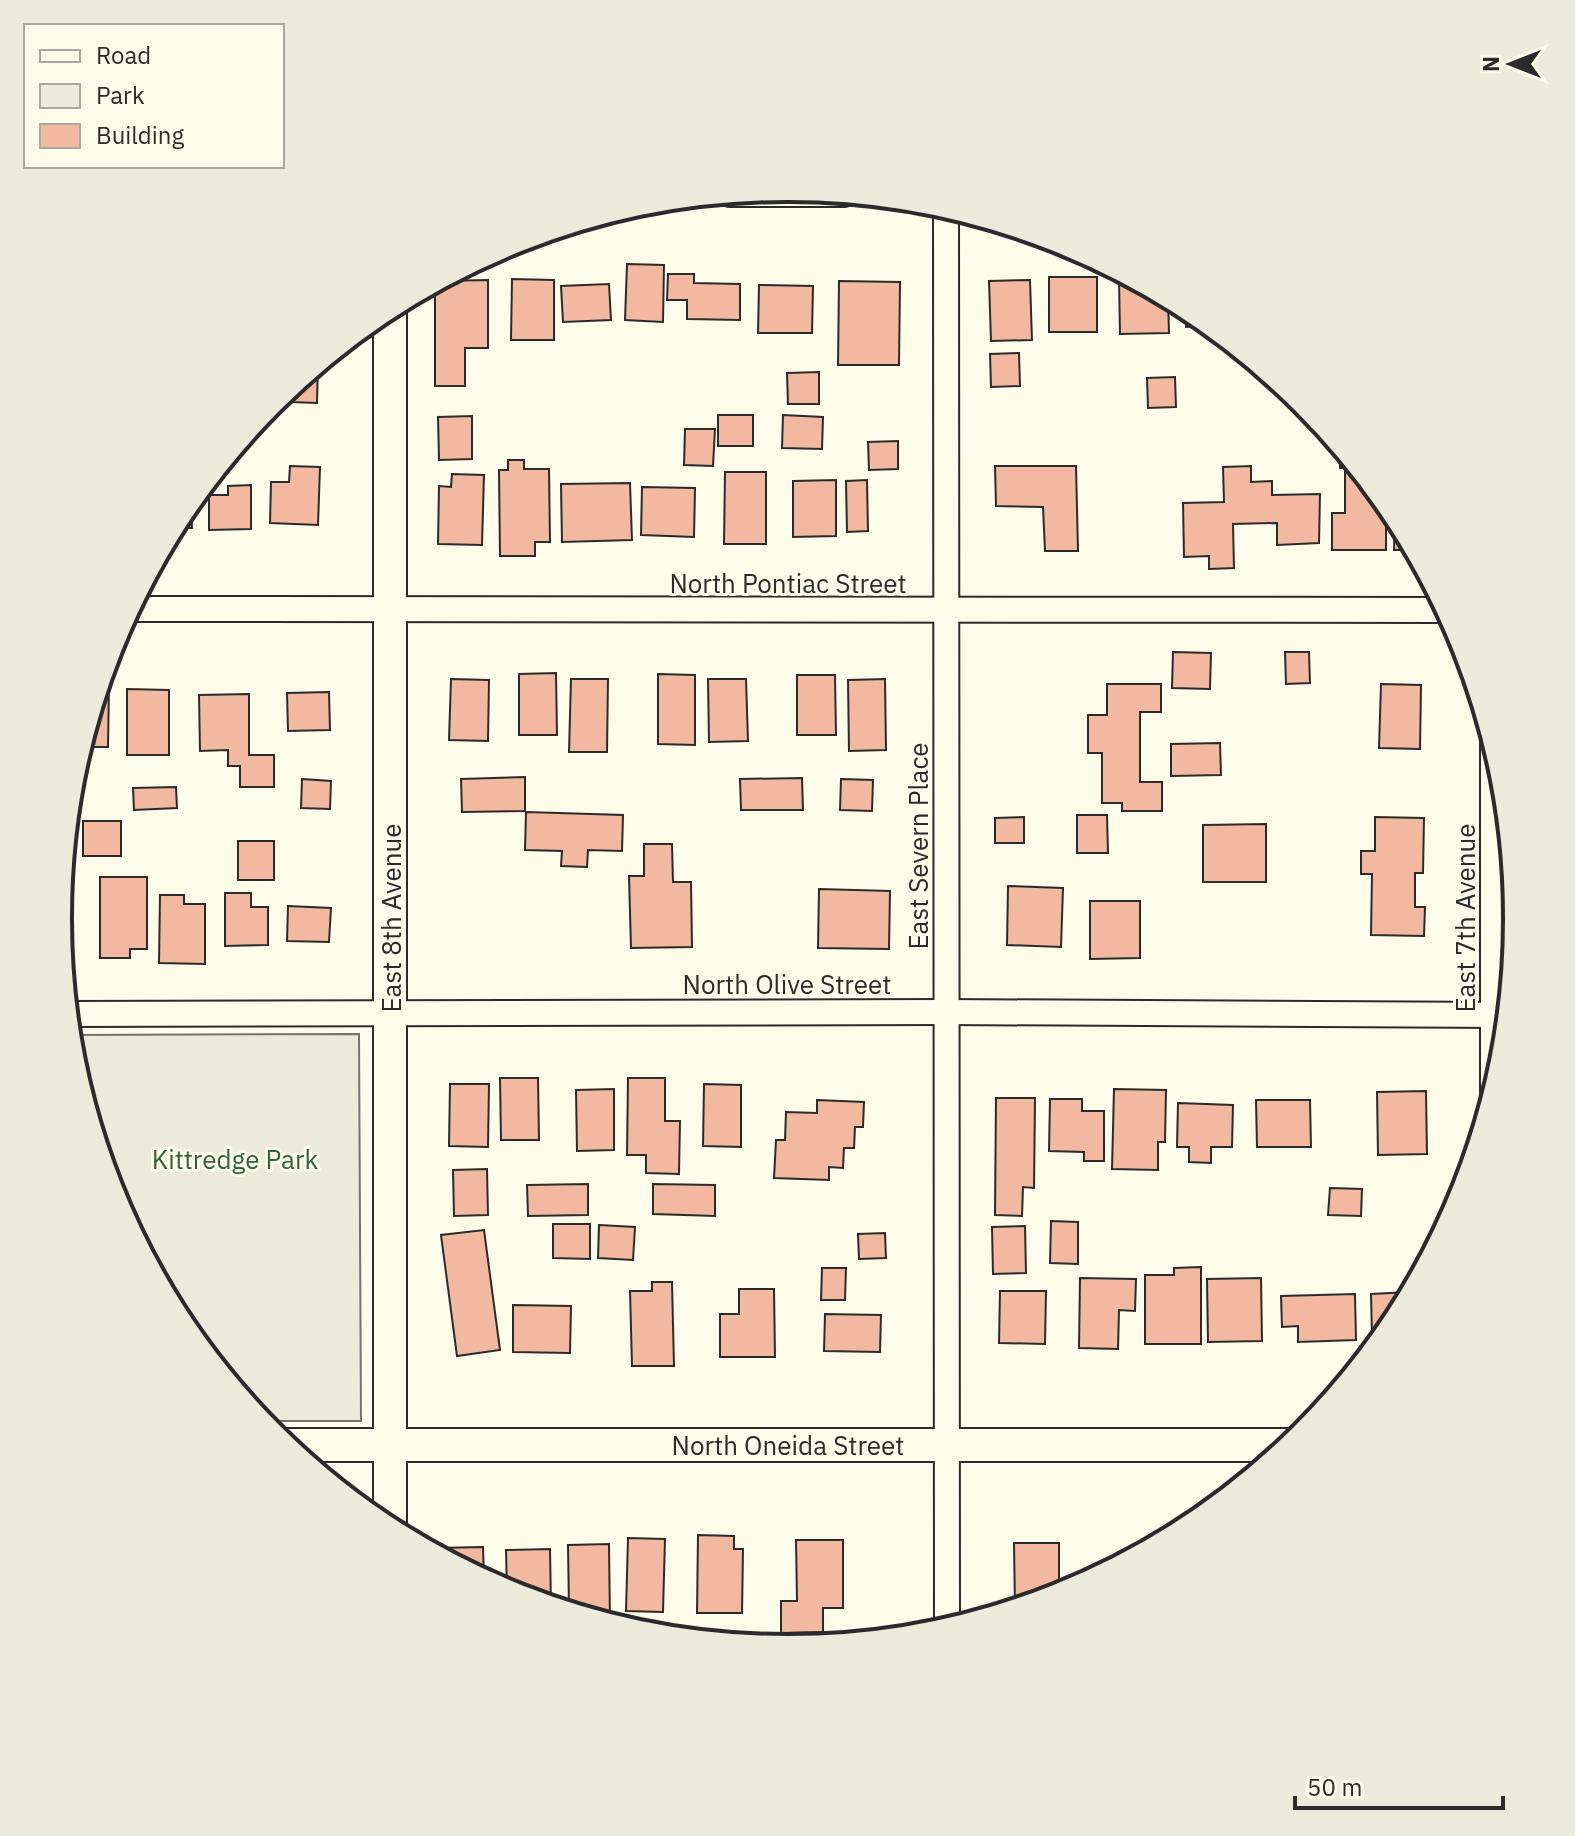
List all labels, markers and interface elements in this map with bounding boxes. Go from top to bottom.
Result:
legend [24,24,284,168]
north arrow [1471,24,1551,104]
text: Road [96,39,151,71]
text: N [1476,56,1505,72]
text: Park [96,79,145,111]
text: Building [96,119,184,151]
street label: North Pontiac Street [669,566,907,600]
street label: East Severn Place [901,742,935,950]
street label: East 8th Avenue [374,823,408,1013]
street label: East 7th Avenue [1448,823,1482,1013]
street label: North Olive Street [683,967,891,1001]
park label: Kittredge Park [152,1142,318,1176]
street label: North Oneida Street [672,1428,905,1462]
scale bar [1295,1760,1503,1810]
text: 50 m [1307,1771,1362,1803]

